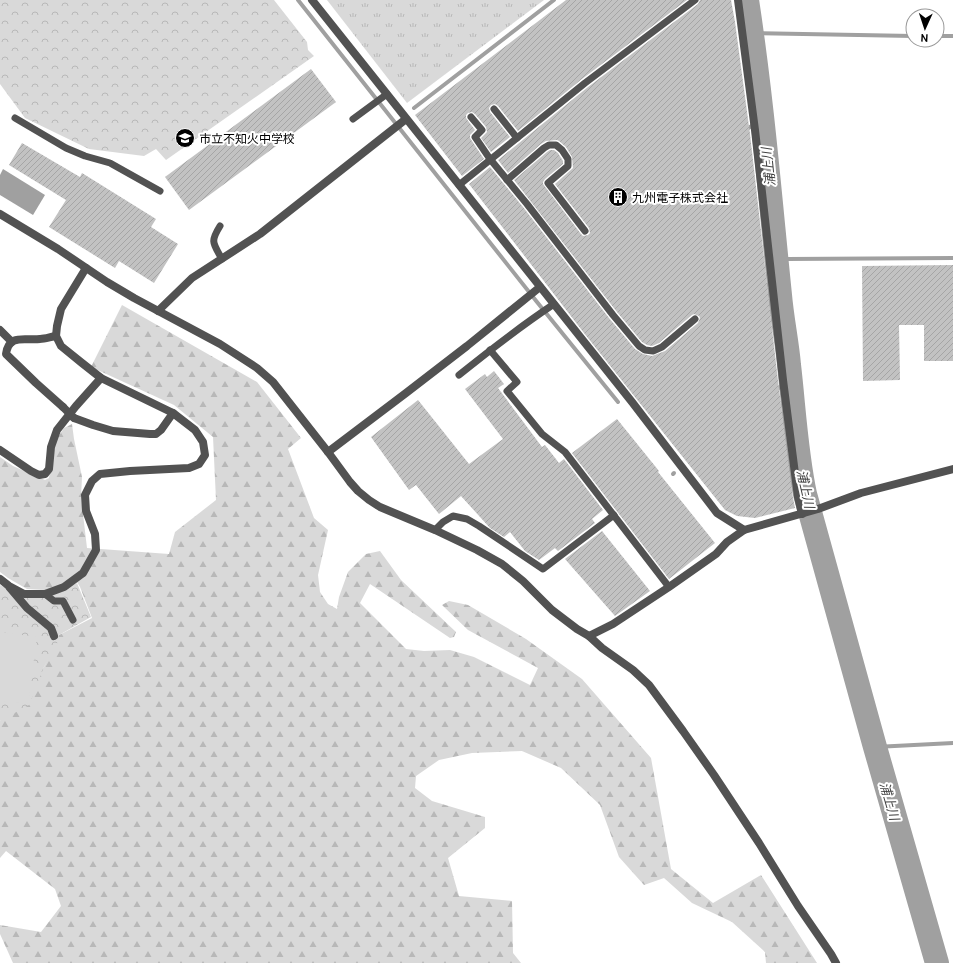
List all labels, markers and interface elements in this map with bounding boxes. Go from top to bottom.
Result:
north arrow [905,8,945,48]
text: N [920,31,929,45]
school or university icon: 市立不知火中学校 [174,127,196,149]
place label: 市立不知火中学校 [199,131,295,146]
water label: 浦上川 [758,145,778,187]
building icon: 九州電子株式会社 [607,186,629,208]
place label: 九州電子株式会社 [632,190,728,205]
water label: 浦上川 [794,468,819,512]
water label: 浦上川 [877,780,904,824]

